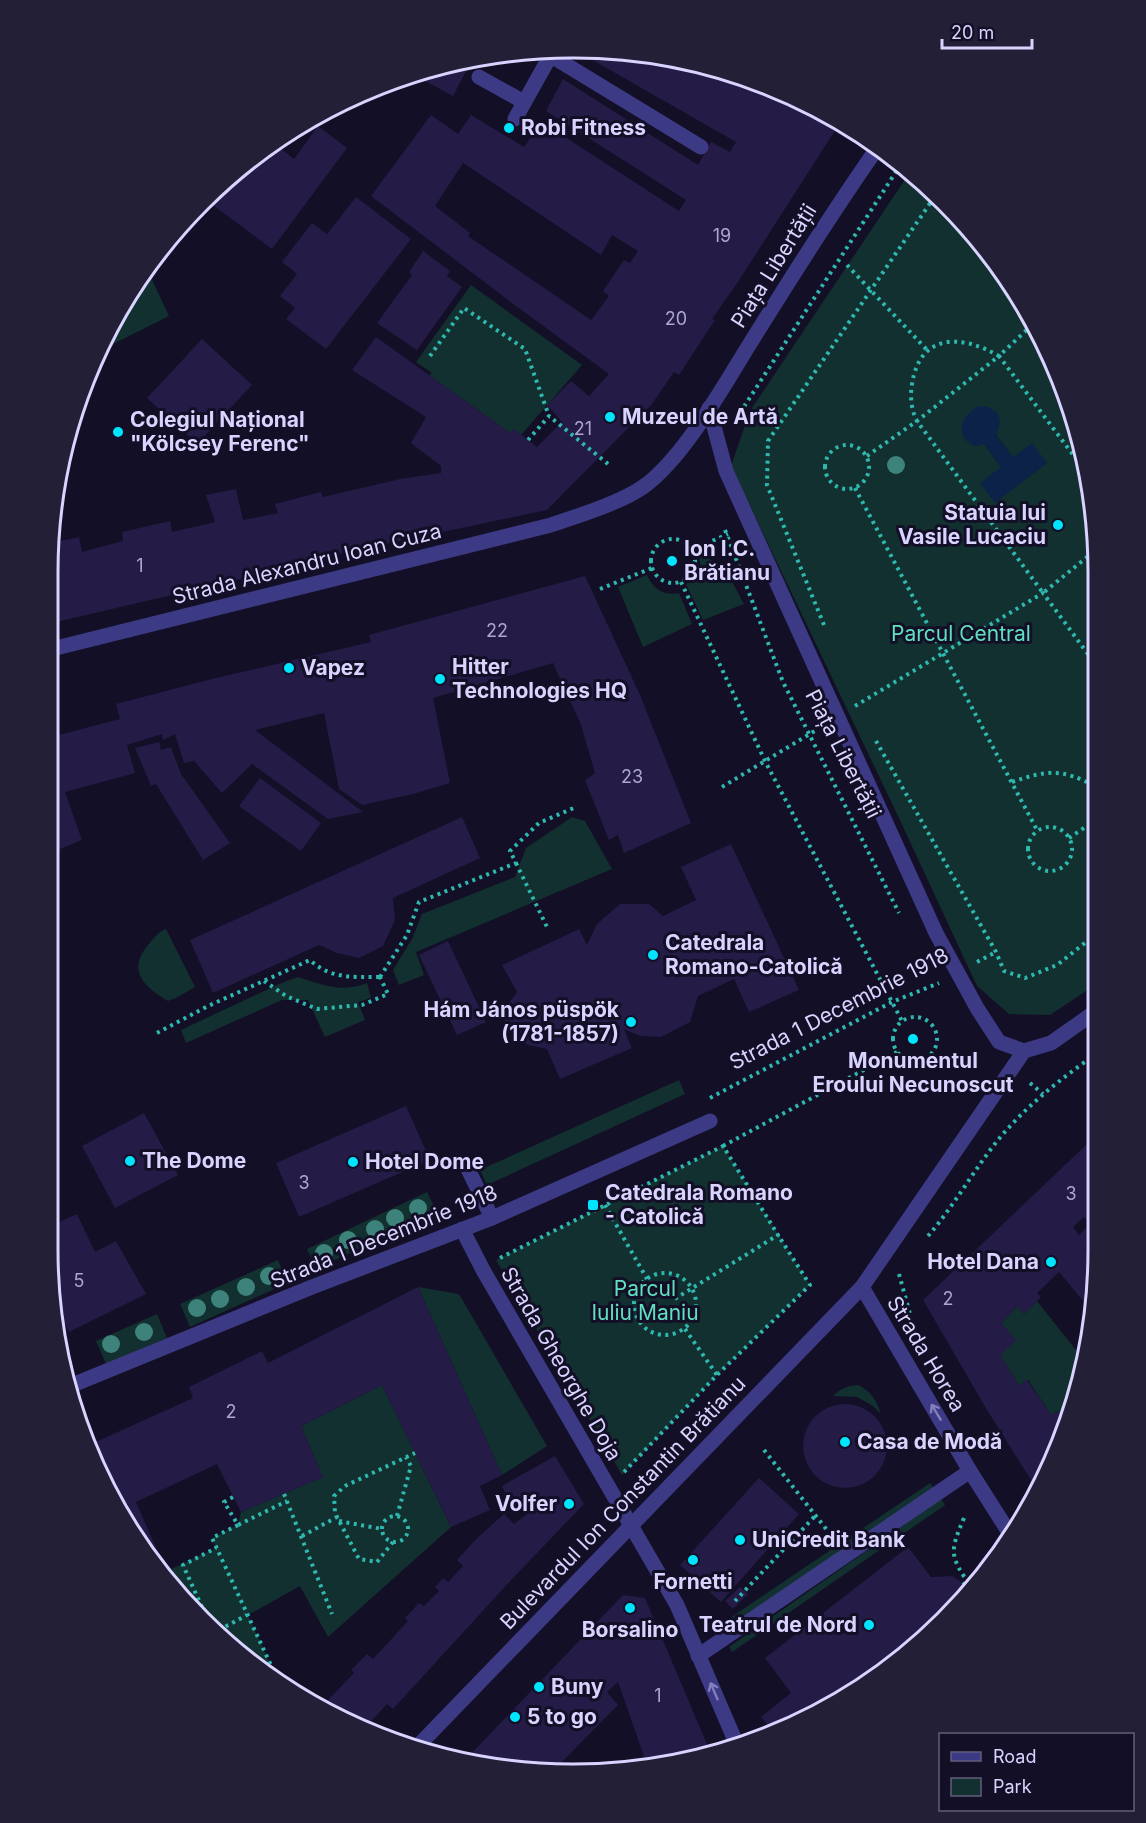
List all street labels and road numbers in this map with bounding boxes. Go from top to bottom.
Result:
street label: Piața Libertății [726,199,822,332]
street label: Strada Alexandru Ioan Cuza [170,518,444,609]
street label: Piața Libertății [800,685,887,822]
street label: Strada 1 Decembrie 1918 [725,942,952,1075]
street label: Strada 1 Decembrie 1918 [267,1180,501,1294]
street label: Strada Gheorghe Doja [496,1263,627,1465]
street label: Strada Horea [882,1291,971,1416]
street label: Bulevardul Ion Constantin Brătianu [495,1371,750,1634]

